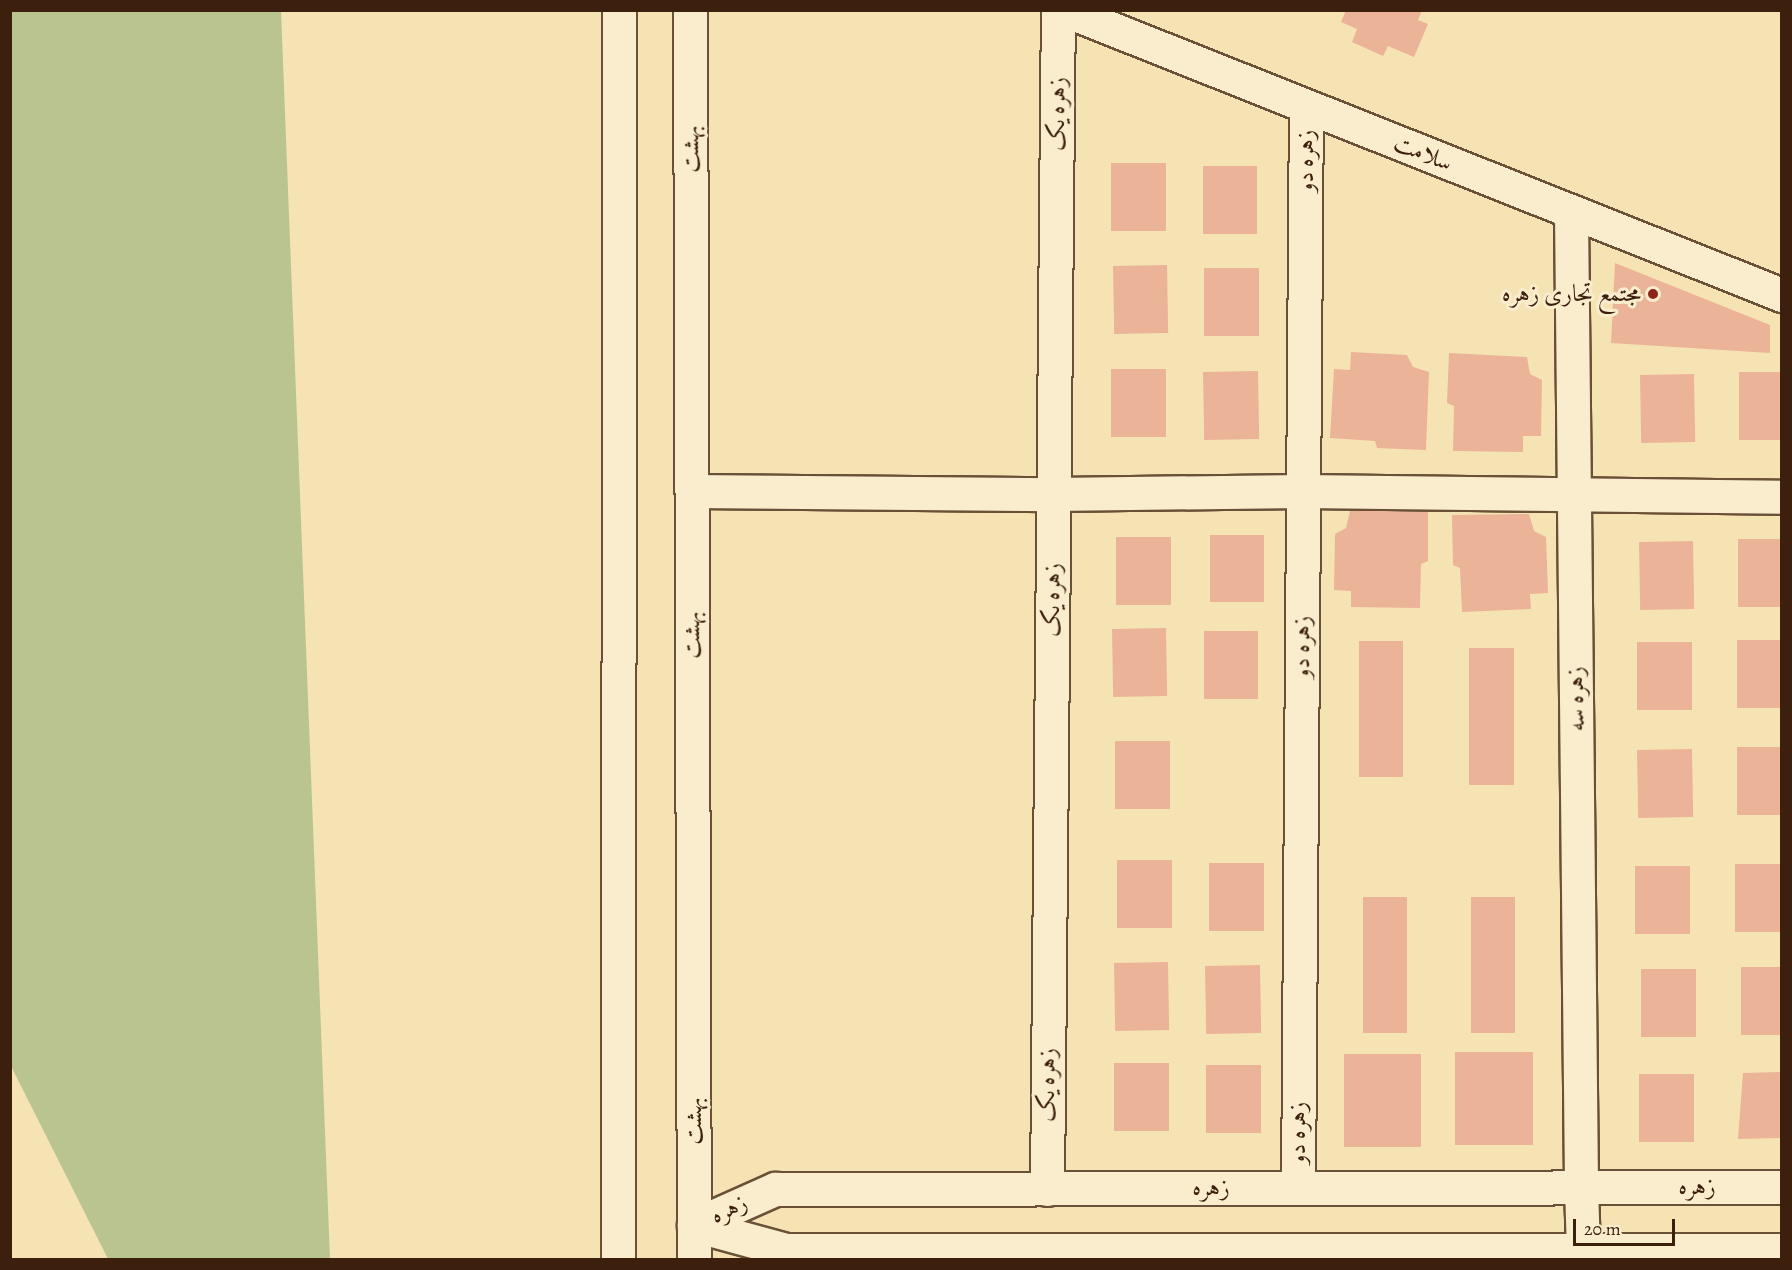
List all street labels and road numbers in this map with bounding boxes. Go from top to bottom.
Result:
street label: زهره یک [1042,77,1072,151]
street label: بهشت [677,125,705,173]
street label: سلامت [1389,128,1457,178]
street label: زهره دو [1292,130,1320,192]
street label: زهره یک [1037,563,1067,637]
street label: بهشت [678,611,706,659]
street label: زهره دو [1288,616,1316,678]
street label: زهره سه [1561,666,1591,732]
street label: زهره یک [1032,1048,1062,1122]
street label: بهشت [680,1097,708,1145]
street label: زهره دو [1284,1102,1312,1164]
street label: زهره [1678,1173,1716,1201]
street label: زهره [1192,1174,1230,1202]
street label: زهره [706,1188,752,1230]

